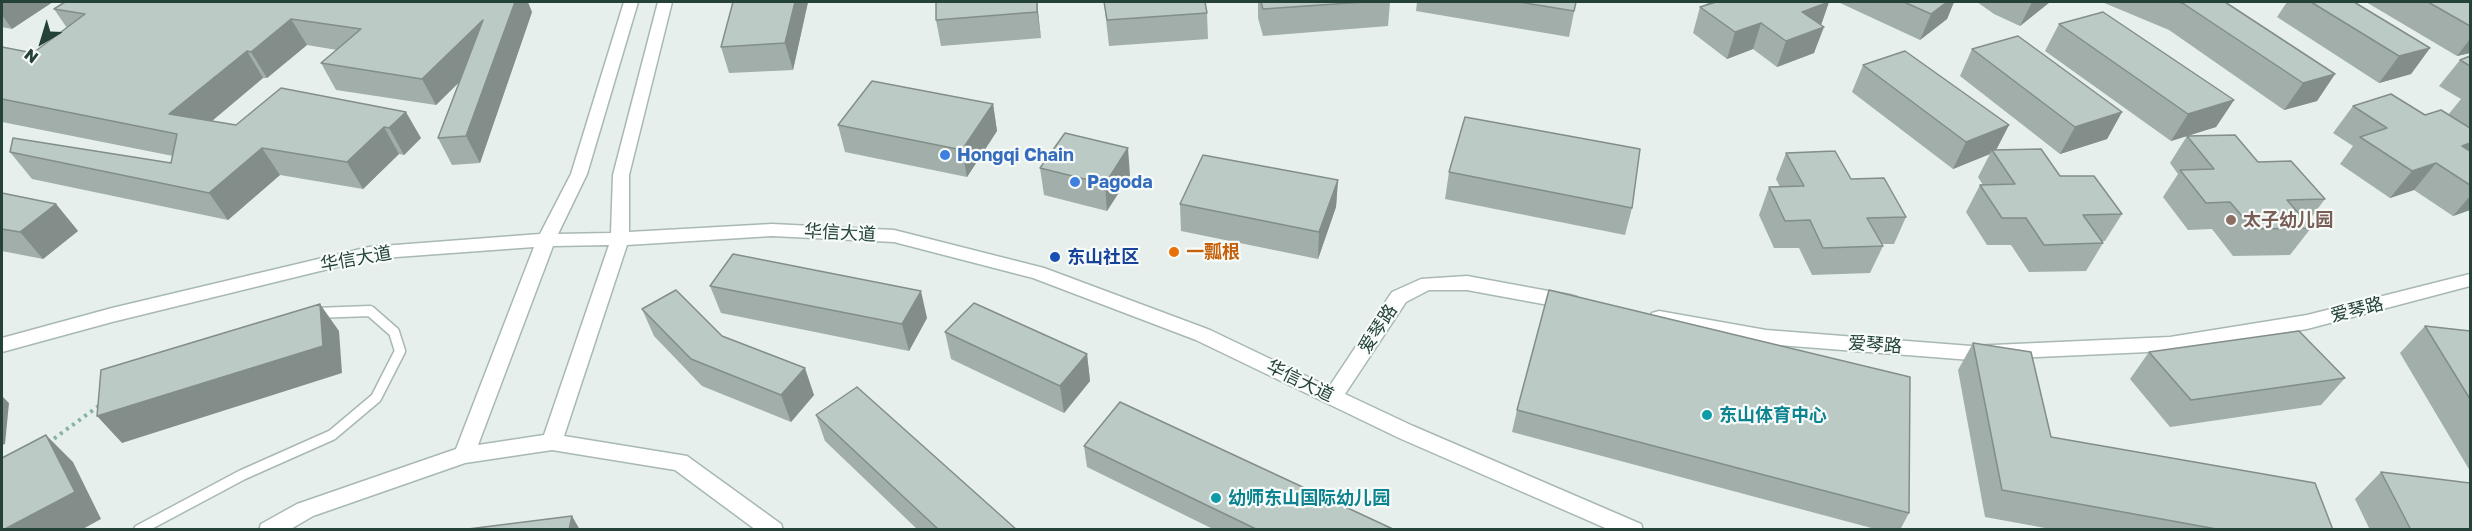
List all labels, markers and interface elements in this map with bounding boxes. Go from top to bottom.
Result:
north arrow [12,12,72,72]
text: N [20,45,42,68]
place label: Hongqi Chain [957,144,1074,166]
marker: Hongqi Chain [938,148,952,162]
place label: Pagoda [1087,171,1153,193]
marker: Pagoda [1068,175,1082,189]
place label: 太子幼儿园 [2243,209,2333,231]
marker: 太子幼儿园 [2224,213,2238,227]
street label: 华信大道 [803,220,877,246]
place label: 一瓢根 [1186,241,1240,263]
street label: 华信大道 [319,242,393,276]
marker: 一瓢根 [1167,245,1181,259]
place label: 东山社区 [1067,246,1139,268]
marker: 东山社区 [1048,250,1062,264]
street label: 爱琴路 [2328,293,2386,327]
street label: 爱琴路 [1354,300,1402,358]
street label: 爱琴路 [1847,332,1903,358]
street label: 华信大道 [1263,356,1337,406]
place label: 东山体育中心 [1719,404,1827,426]
marker: 东山体育中心 [1700,408,1714,422]
place label: 幼师东山国际幼儿园 [1228,487,1390,509]
marker: 幼师东山国际幼儿园 [1209,491,1223,505]

